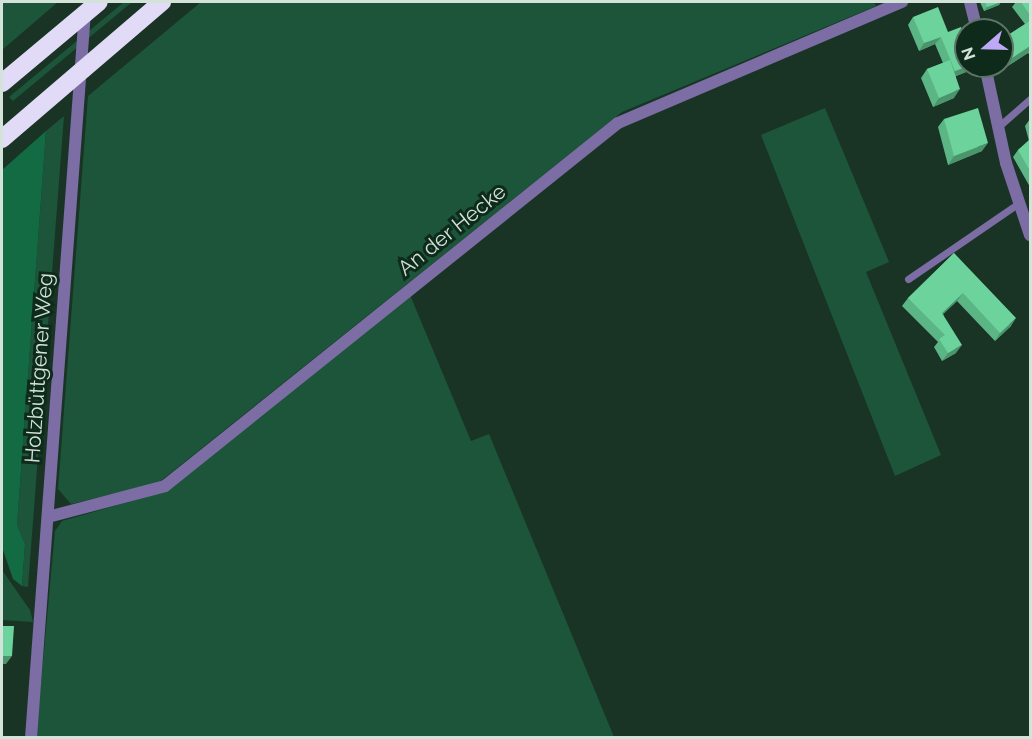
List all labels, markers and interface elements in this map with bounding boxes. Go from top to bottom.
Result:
north arrow [954,18,1014,78]
text: N [957,45,980,63]
street label: An der Hecke [393,179,511,281]
street label: Holzbüttgener Weg [20,272,58,464]

